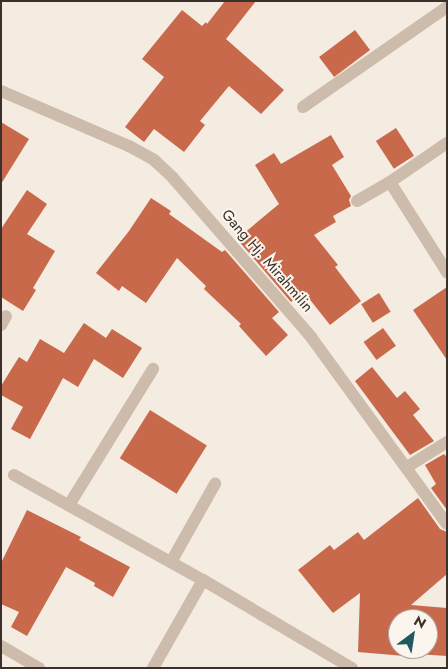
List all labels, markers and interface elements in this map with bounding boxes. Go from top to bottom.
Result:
street label: Gang Hj. Mirahmilin [217,206,317,316]
north arrow [388,609,438,659]
text: N [410,611,430,633]

